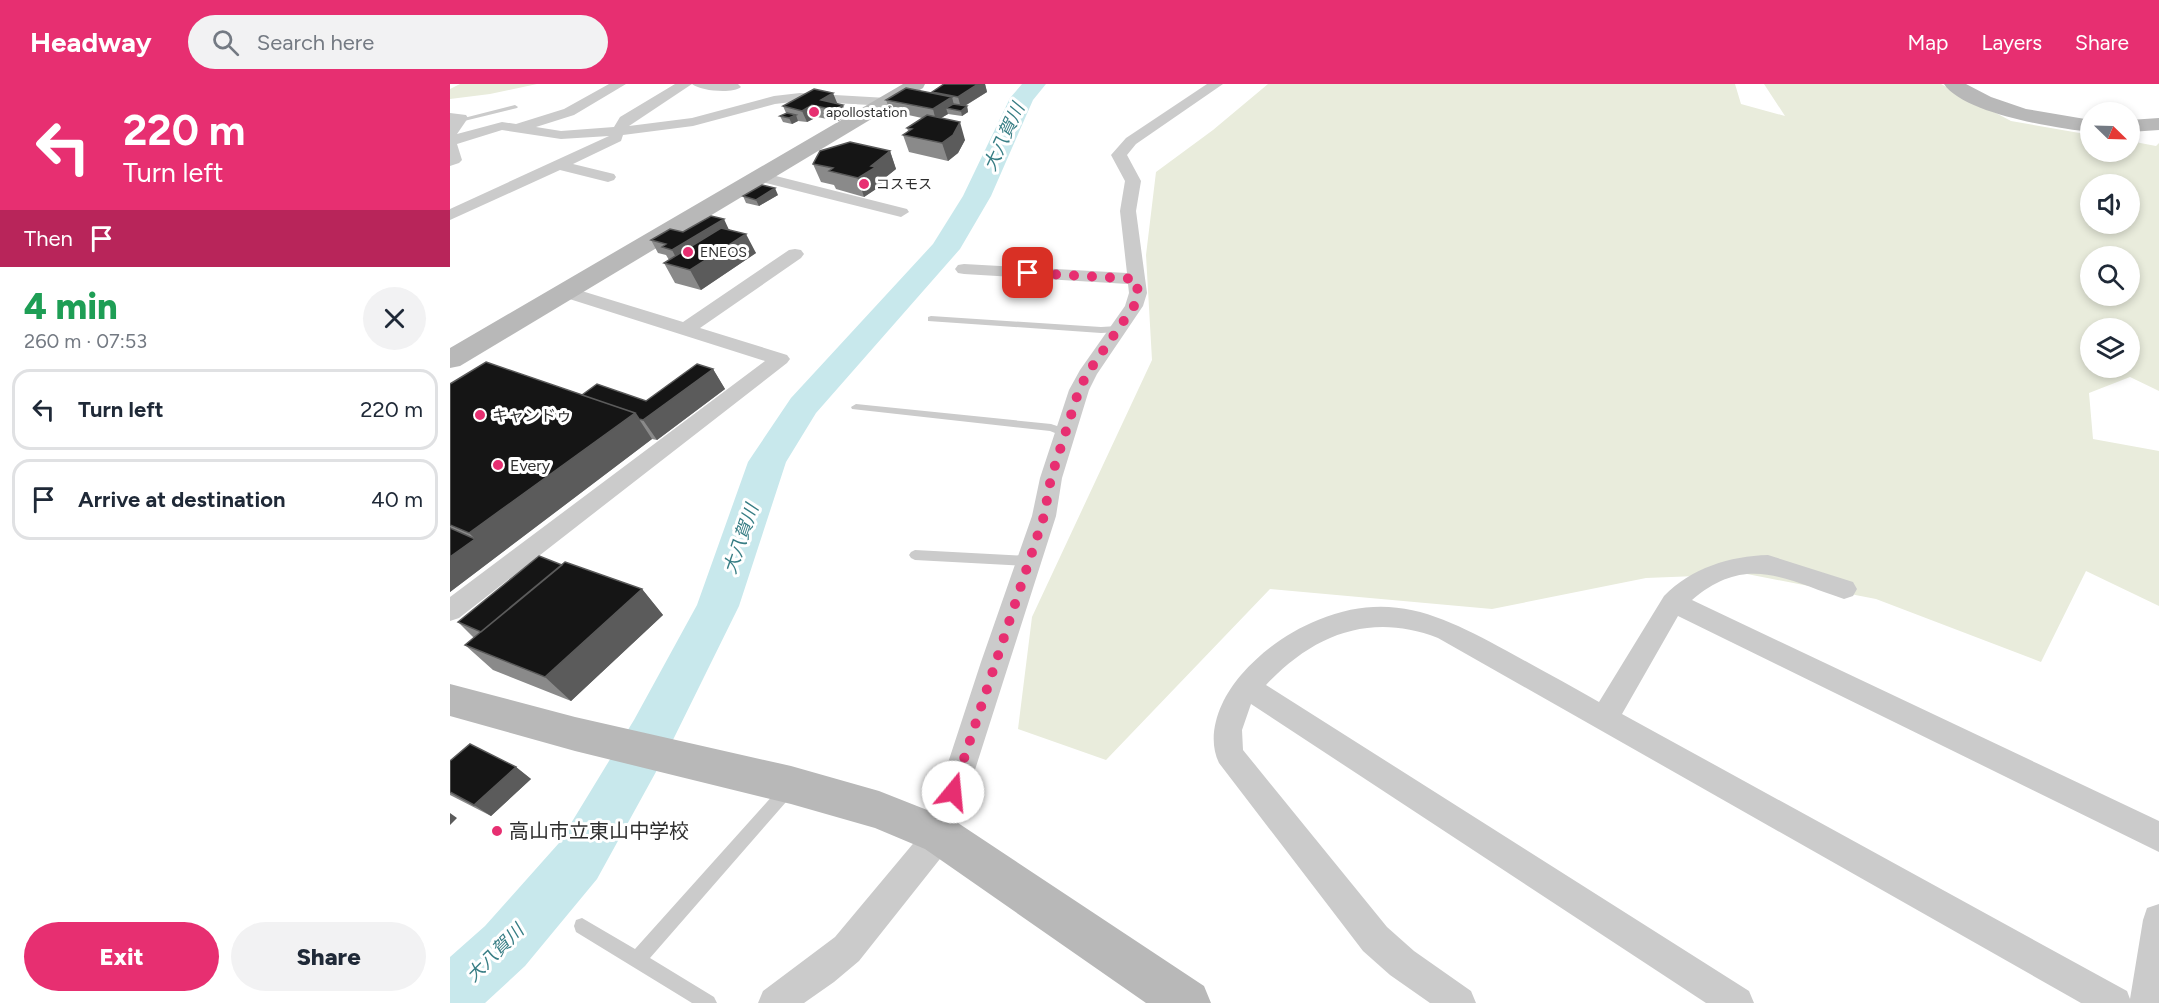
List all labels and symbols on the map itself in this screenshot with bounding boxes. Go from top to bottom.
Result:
water label: 大八賀川 [979,98,1030,174]
north arrow [2080,102,2140,162]
place label: apollostation [826,104,907,121]
marker: apollostation [807,105,821,119]
place label: コスモス [876,176,932,193]
marker: コスモス [857,177,871,191]
place label: ENEOS [700,244,747,261]
marker: ENEOS [681,245,695,259]
pin [1002,247,1053,298]
place label: キャンドゥ [492,406,572,425]
marker: キャンドゥ [473,408,487,422]
place label: Every [510,456,551,475]
marker: Every [491,458,505,472]
water label: 大八賀川 [719,499,764,577]
position arrow [921,760,985,824]
place label: 高山市立東山中学校 [509,819,689,843]
marker: 高山市立東山中学校 [490,824,504,838]
water label: 大八賀川 [462,918,530,986]

